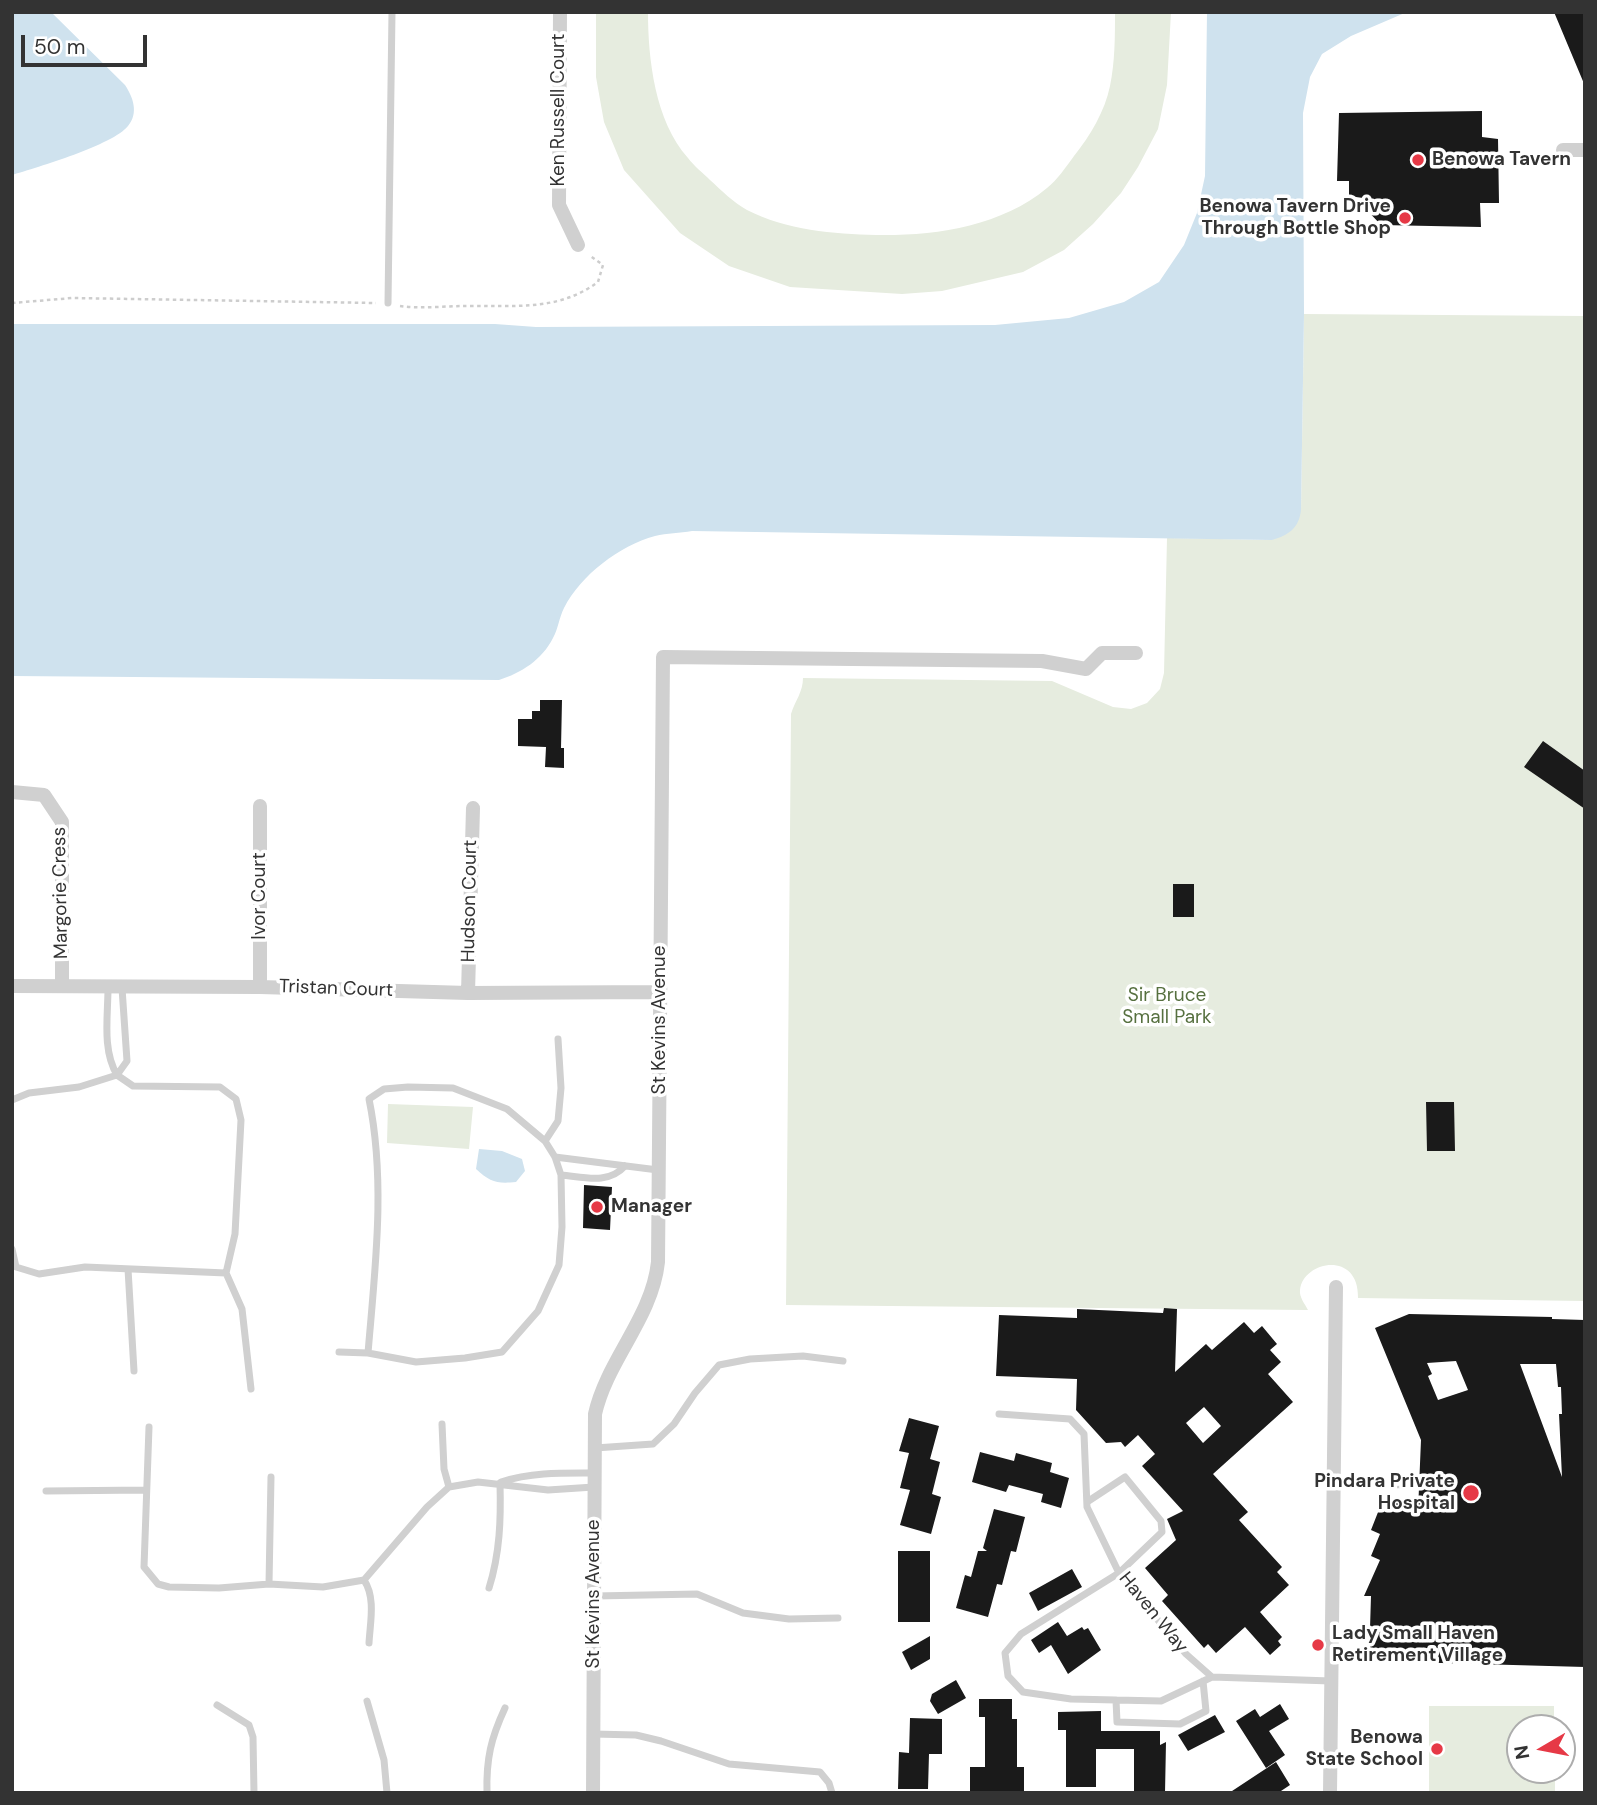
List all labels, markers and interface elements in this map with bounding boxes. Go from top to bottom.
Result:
scale bar [24,21,150,65]
text: 50 m [34,33,85,61]
street label: Ken Russell Court [548,33,570,187]
place label: Benowa Tavern [1432,149,1571,171]
marker: Benowa Tavern [1410,152,1426,168]
place label: Benowa Tavern Drive Through Bottle Shop [1199,196,1391,240]
marker: Benowa Tavern Drive Through Bottle Shop [1397,210,1413,226]
street label: Margorie Cress [48,827,74,959]
street label: Hudson Court [458,839,482,963]
street label: Ivor Court [249,852,271,940]
street label: St Kevins Avenue [649,945,671,1095]
street label: Tristan Court [278,976,394,1002]
park label: Sir Bruce Small Park [1122,985,1212,1029]
place label: Manager [611,1196,692,1218]
marker: Manager [589,1199,605,1215]
place label: Pindara Private Hospital [1314,1471,1455,1515]
marker: Pindara Private Hospital [1461,1483,1481,1503]
street label: St Kevins Avenue [583,1519,605,1669]
street label: Haven Way [1114,1568,1192,1658]
place label: Lady Small Haven Retirement Village [1332,1623,1503,1667]
marker: Lady Small Haven Retirement Village [1310,1637,1326,1653]
north arrow [1506,1714,1576,1784]
place label: Benowa State School [1305,1727,1423,1771]
marker: Benowa State School [1429,1741,1445,1757]
text: N [1508,1743,1535,1761]

